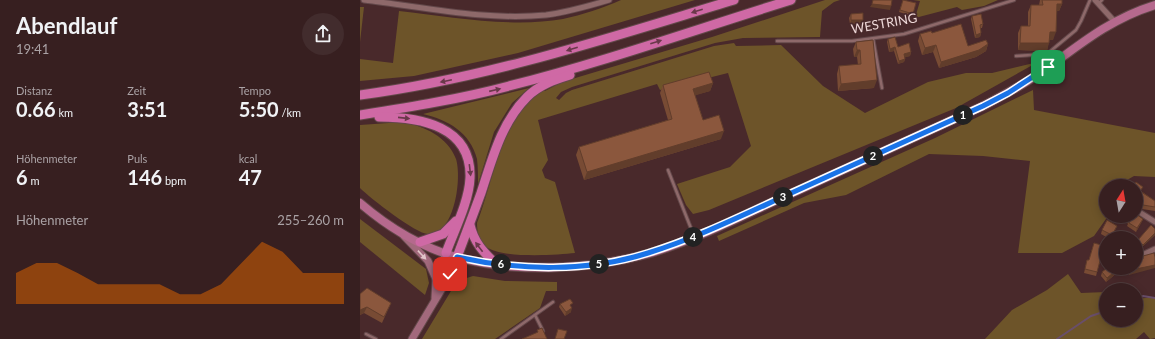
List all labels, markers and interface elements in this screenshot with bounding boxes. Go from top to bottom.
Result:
one-way arrow [690,8,702,14]
street label: WESTRING [850,9,918,37]
text: Abendlauf [16,12,117,39]
button: share [302,13,344,55]
one-way arrow [650,39,662,45]
text: 19:41 [16,41,49,57]
one-way arrow [566,46,578,52]
pin [1031,50,1065,84]
icon: arrive [1037,56,1059,78]
one-way arrow [440,78,452,84]
text: Distanz [16,84,52,97]
text: Zeit [127,84,146,97]
text: Tempo [239,84,271,97]
one-way arrow [488,86,501,92]
text: 0.66 [16,97,56,121]
text: 3:51 [127,97,167,121]
text: 5:50 [239,97,279,121]
pin: 1 [953,105,973,125]
text: km [56,106,73,119]
text: /km [279,106,301,119]
text: 1 [960,108,966,121]
one-way arrow [398,115,410,121]
pin: 2 [863,146,883,166]
text: 2 [870,149,876,162]
text: Höhenmeter [16,152,77,165]
text: Puls [127,152,147,165]
text: kcal [239,152,257,165]
one-way arrow [466,164,473,176]
text: 6 [16,165,28,189]
text: 146 [127,165,162,189]
text: 47 [239,165,262,189]
text: m [28,174,39,187]
text: bpm [162,174,186,187]
north arrow [1099,179,1143,223]
map controls [1099,179,1143,327]
pin: 3 [773,187,793,207]
text: 3 [780,190,786,203]
text: Höhenmeter [16,212,88,228]
text: 255–260 m [277,212,344,228]
pin: 4 [683,227,703,247]
text: 4 [690,230,696,243]
button: + [1099,231,1143,275]
one-way arrow [475,241,483,252]
one-way arrow [417,250,427,260]
pin: 6 [491,254,511,274]
pin: 5 [589,254,609,274]
pin [433,257,467,291]
text: 6 [498,257,504,270]
text: 5 [596,257,602,270]
icon: check [439,263,461,285]
button: − [1099,283,1143,327]

